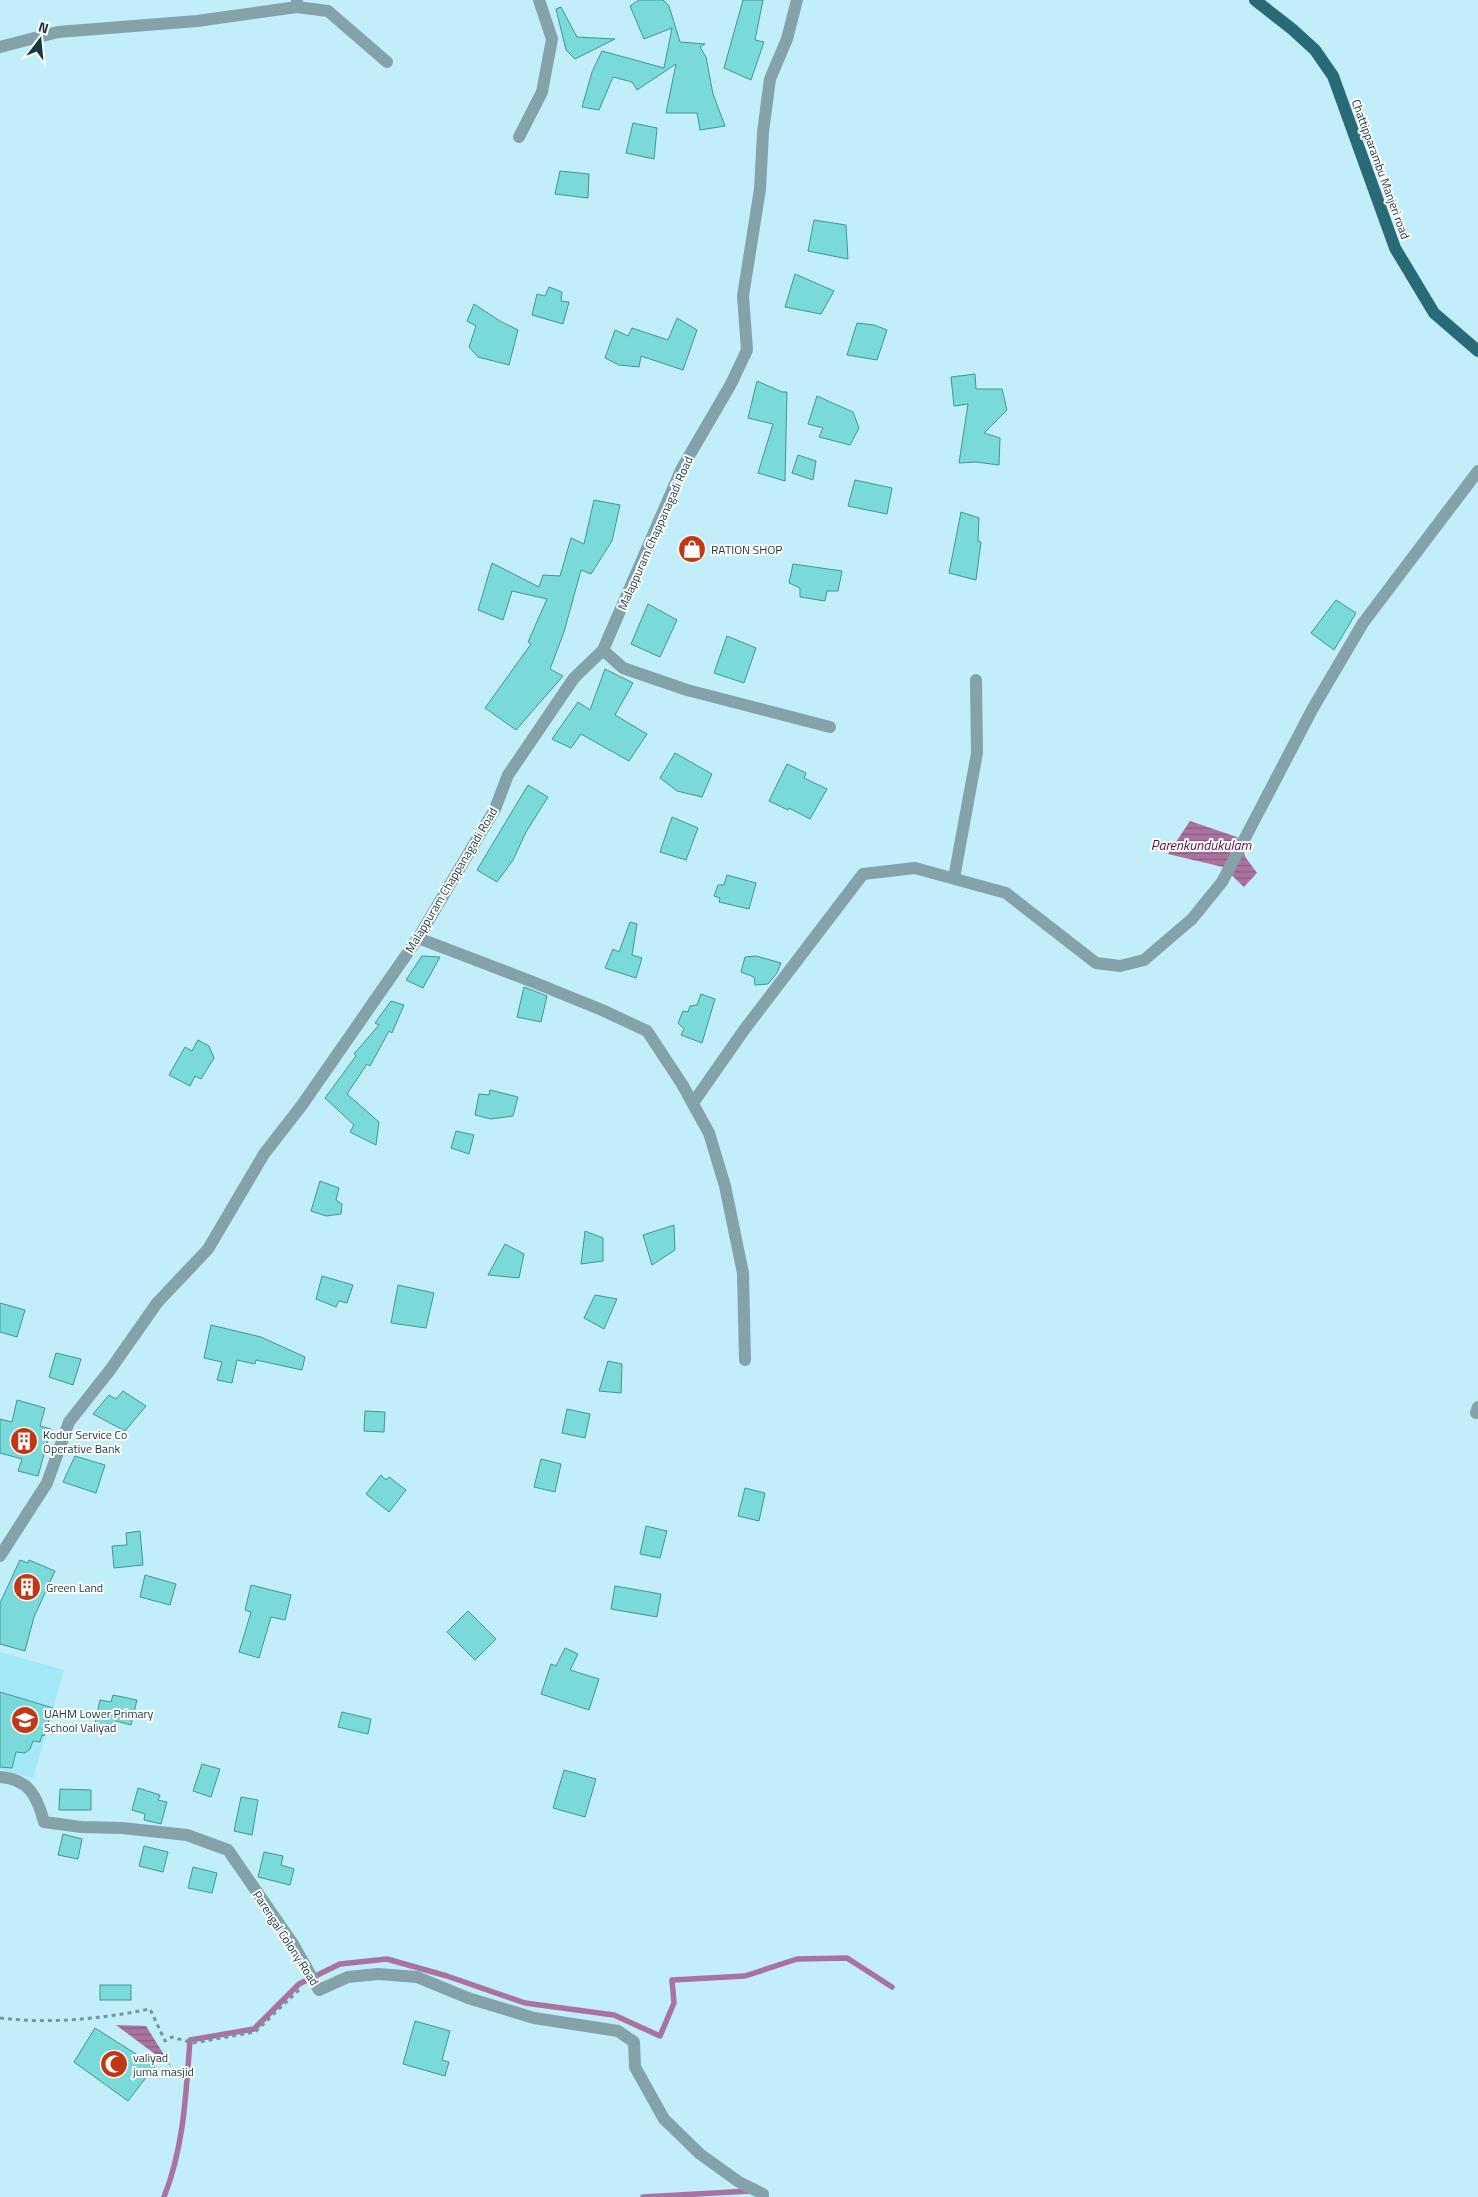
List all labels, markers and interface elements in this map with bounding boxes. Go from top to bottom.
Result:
north arrow [15,15,65,65]
text: N [36,16,51,38]
street label: Chattipparambu Manjeri road [1347,96,1415,242]
street label: Malappuram Chappanagadi Road [612,453,698,613]
shop icon: RATION SHOP [677,534,707,564]
place label: RATION SHOP [711,540,782,559]
street label: Malappuram Chappanagadi Road [400,804,502,956]
water label: Parenkundukulam [1151,834,1252,855]
place label: Kodur Service Co Operative Bank [43,1425,127,1458]
building icon: Kodur Service Co Operative Bank [9,1426,39,1456]
building icon: Green Land [12,1572,42,1602]
place label: Green Land [46,1578,103,1597]
place label: UAHM Lower Primary School Valiyad [44,1704,154,1737]
school or university icon: UAHM Lower Primary School Valiyad [10,1705,40,1735]
street label: Parengal Colony Road [248,1887,324,1989]
place label: valiyad juma masjid [132,2048,194,2081]
mosque icon: valiyad juma masjid [99,2049,129,2079]

